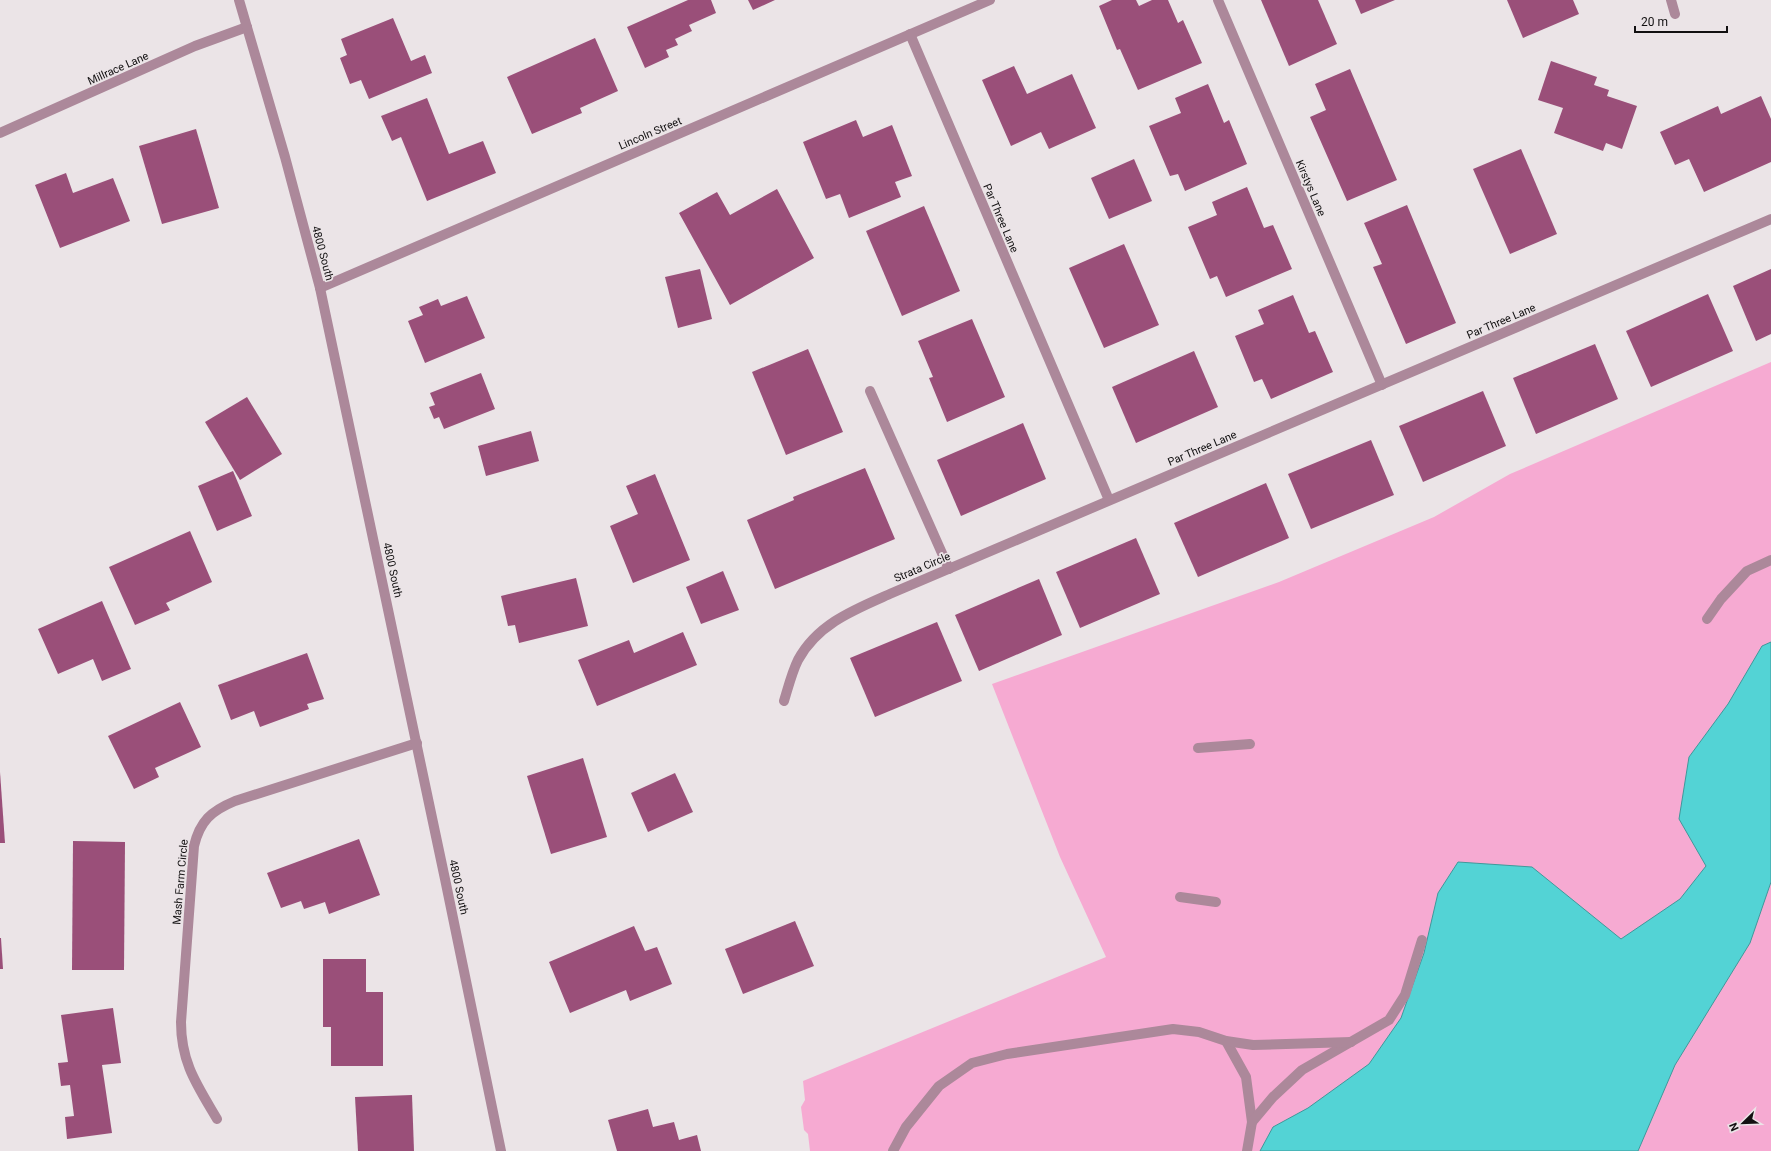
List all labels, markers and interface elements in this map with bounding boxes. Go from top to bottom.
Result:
scale bar [1635,8,1727,34]
text: 20 m [1641,15,1668,29]
street label: Millrace Lane [86,49,151,88]
street label: Lincoln Street [617,114,684,153]
street label: Kirstys Lane [1293,158,1328,219]
street label: Par Three Lane [980,182,1021,255]
street label: 4800 South [309,224,336,282]
street label: Par Three Lane [1465,301,1538,342]
street label: Par Three Lane [1166,428,1239,469]
street label: 4800 South [380,541,405,599]
street label: Strata Circle [892,550,952,585]
street label: Mash Farm Circle [170,839,191,925]
street label: 4800 South [446,858,471,916]
north arrow [1723,1103,1763,1143]
text: N [1727,1120,1742,1133]

